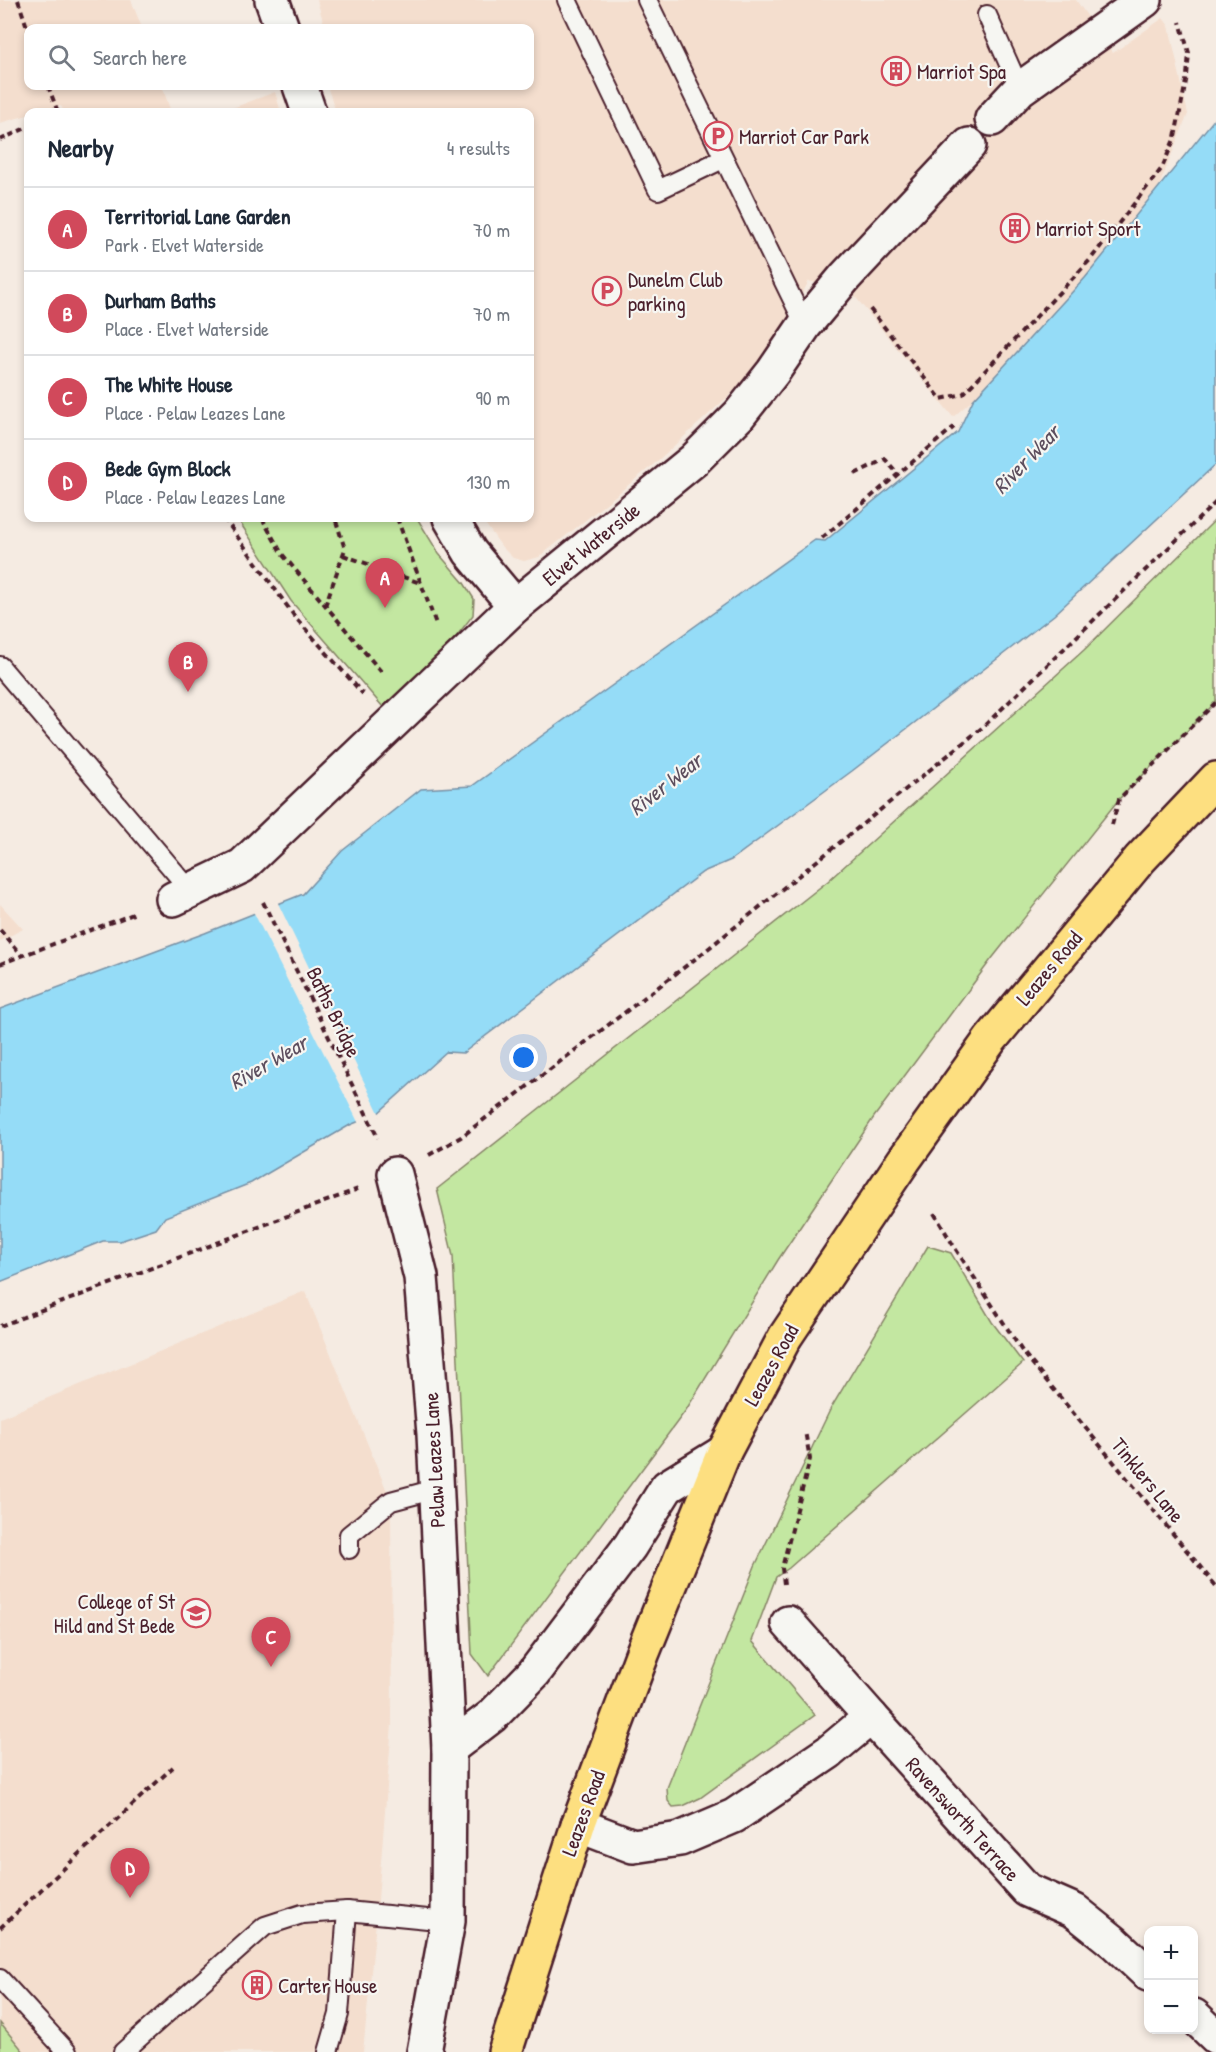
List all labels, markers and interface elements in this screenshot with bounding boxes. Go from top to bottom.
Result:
search box [24,24,534,90]
icon: search [45,41,78,74]
text: Search here [93,42,187,72]
building icon: Marriot Spa [880,55,912,87]
place label: Marriot Spa [917,57,1006,86]
parking icon: Marriot Car Park [702,120,734,152]
place label: Marriot Car Park [739,122,869,151]
text: Nearby [48,130,114,165]
text: 4 results [447,134,510,161]
text: Territorial Lane Garden [105,201,291,231]
building icon: Marriot Sport [999,212,1031,244]
place label: Marriot Sport [1036,214,1141,243]
text: A [63,216,72,243]
text: 70 m [473,216,510,243]
text: Park · Elvet Waterside [105,231,264,258]
place label: Dunelm Club parking [628,265,723,318]
parking icon: Dunelm Club parking [591,275,623,307]
text: Durham Baths [105,285,216,315]
text: B [62,300,73,327]
text: 70 m [473,300,510,327]
text: Place · Elvet Waterside [105,315,269,342]
text: The White House [105,369,233,399]
text: C [62,384,73,411]
text: 90 m [476,384,510,411]
text: Place · Pelaw Leazes Lane [105,399,286,426]
water label: River Wear [986,416,1068,500]
text: Bede Gym Block [105,453,231,483]
text: D [63,468,72,495]
text: 130 m [467,468,510,495]
text: Place · Pelaw Leazes Lane [105,483,286,510]
street label: Elvet Waterside [536,496,646,592]
pin: A [366,558,404,608]
pin: B [168,642,207,692]
water label: River Wear [622,744,710,822]
street label: Leazes Road [1009,925,1089,1011]
street label: Baths Bridge [300,962,368,1062]
water label: River Wear [224,1026,315,1096]
your location [509,1043,538,1072]
street label: Leazes Road [737,1319,805,1411]
street label: Pelaw Leazes Lane [416,1392,452,1528]
street label: Tinklers Lane [1105,1431,1191,1529]
place label: College of St Hild and St Bede [54,1587,176,1640]
school or university icon: College of St Hild and St Bede [180,1597,212,1629]
pin: C [252,1618,290,1667]
street label: Ravensworth Terrace [899,1750,1027,1888]
street label: Leazes Road [554,1766,612,1860]
pin: D [110,1848,150,1898]
map controls [1144,1926,1198,2034]
button: + [1144,1926,1198,1980]
building icon: Carter House [241,1969,273,2001]
place label: Carter House [278,1971,377,2000]
button: − [1144,1980,1198,2034]

